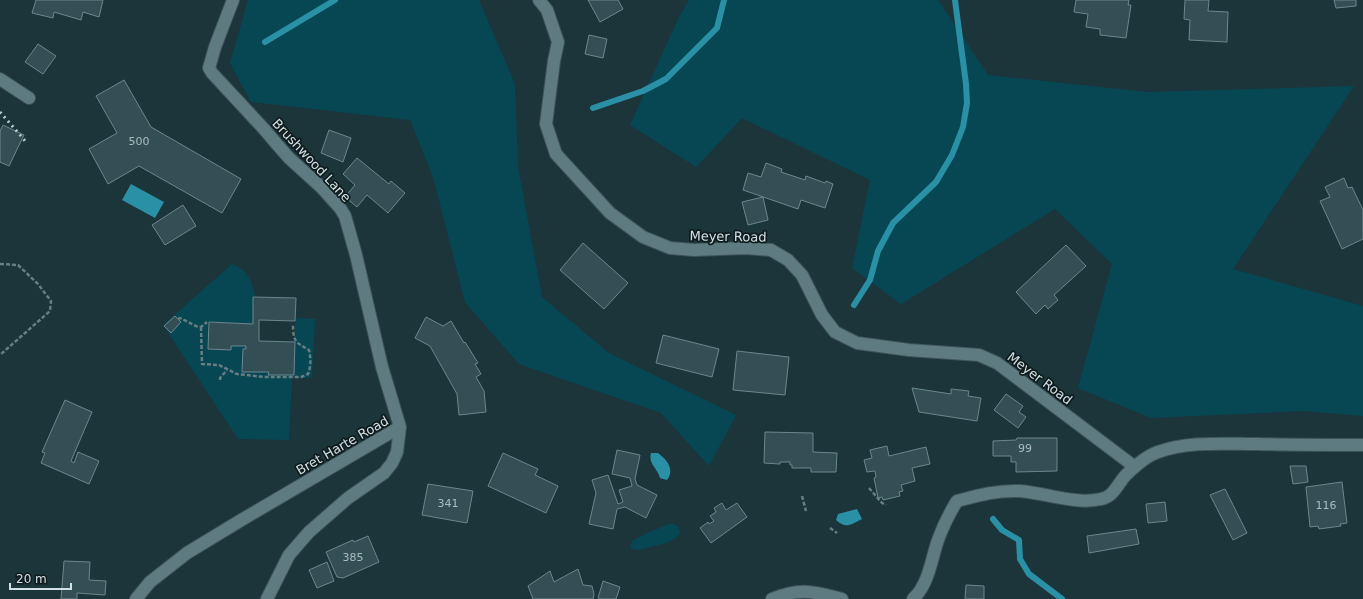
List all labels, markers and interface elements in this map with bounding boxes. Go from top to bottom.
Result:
street label: Brushwood Lane [269,116,354,205]
house number: 500 [129,135,150,148]
street label: Meyer Road [689,228,767,245]
street label: Meyer Road [1004,349,1075,408]
street label: Bret Harte Road [293,413,391,478]
house number: 99 [1018,442,1032,455]
house number: 341 [438,497,459,510]
house number: 116 [1316,499,1337,512]
house number: 385 [343,551,364,564]
scale bar [10,565,71,591]
text: 20 m [16,572,47,586]

